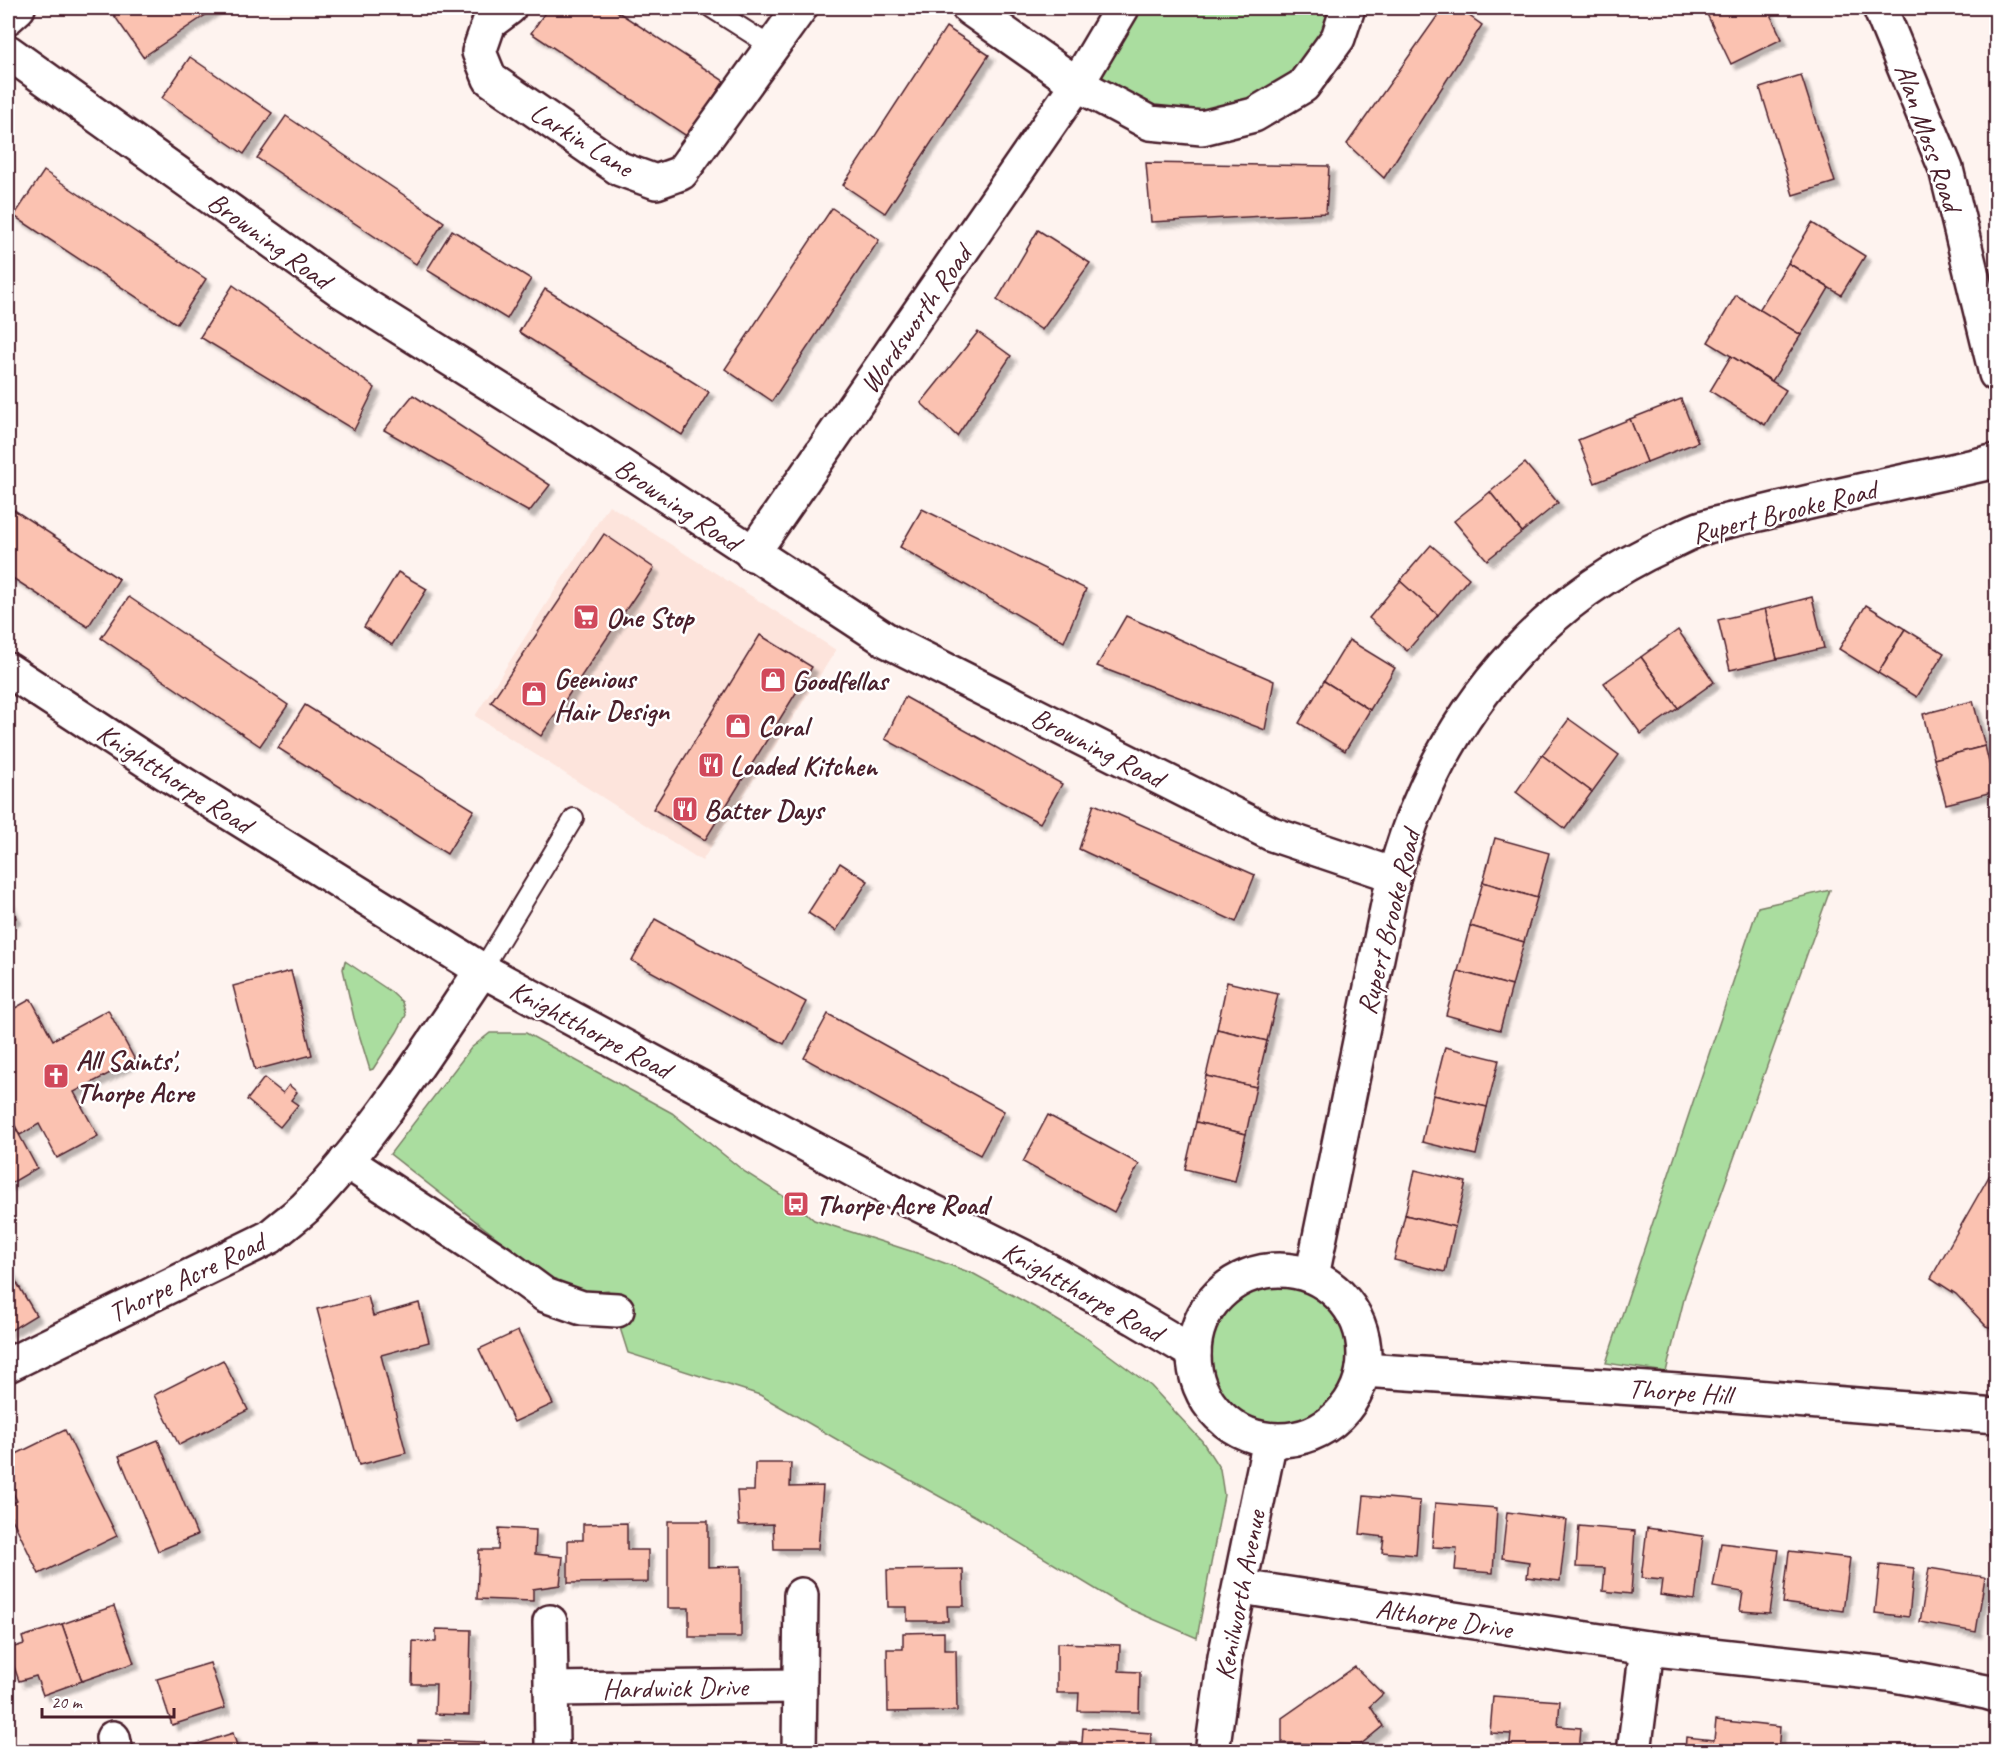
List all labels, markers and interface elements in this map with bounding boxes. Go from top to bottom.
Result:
street label: Alan Moss Road [1887,59,1971,219]
street label: Larkin Lane [524,94,641,186]
street label: Browning Road [201,184,341,299]
street label: Wordsworth Road [852,236,981,400]
street label: Browning Road [608,450,751,561]
street label: Rupert Brooke Road [1688,471,1884,551]
place label: One Stop [606,600,695,635]
supermarket icon: One Stop [571,602,601,632]
place label: Geenious Hair Design [554,661,670,728]
place label: Goodfellas [792,663,891,698]
shop icon: Goodfellas [758,665,788,695]
shop icon: Geenious Hair Design [519,679,549,709]
street label: Browning Road [1026,699,1173,798]
place label: Coral [758,709,813,744]
shop icon: Coral [723,711,753,741]
street label: Knightthorpe Road [91,715,262,844]
place label: Loaded Kitchen [730,748,879,783]
restaurant icon: Loaded Kitchen [696,750,726,780]
place label: Batter Days [704,792,827,827]
restaurant icon: Batter Days [670,794,700,824]
street label: Rupert Brooke Road [1349,822,1429,1018]
street label: Knightthorpe Road [504,972,681,1089]
place label: All Saints', Thorpe Acre [76,1043,196,1110]
church icon: All Saints', Thorpe Acre [41,1061,71,1091]
place label: Thorpe Acre Road [816,1187,993,1222]
bus stop icon: Thorpe Acre Road [781,1189,811,1219]
street label: Thorpe Acre Road [102,1223,274,1330]
street label: Knightthorpe Road [996,1233,1173,1352]
street label: Thorpe Hill [1627,1370,1738,1413]
street label: Kenilworth Avenue [1206,1505,1273,1683]
street label: Althorpe Drive [1373,1590,1516,1647]
street label: Hardwick Drive [602,1669,750,1706]
scale bar [42,1681,174,1719]
text: 20 m [51,1691,84,1713]

